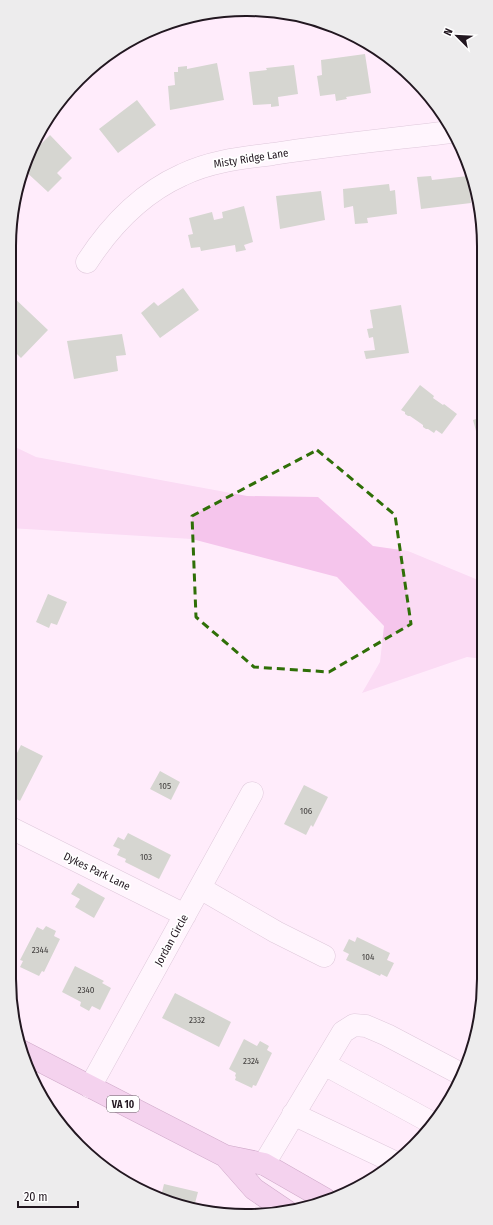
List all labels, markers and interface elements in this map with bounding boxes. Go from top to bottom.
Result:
north arrow [437,16,477,56]
text: N [441,26,456,38]
street label: Misty Ridge Lane [213,146,289,171]
house number: 105 [159,781,171,791]
house number: 106 [300,806,313,816]
street label: Dykes Park Lane [61,850,132,893]
house number: 103 [140,852,152,862]
street label: Jordan Circle [152,912,191,968]
house number: 2344 [32,945,49,955]
house number: 104 [362,952,375,962]
house number: 2340 [77,985,95,995]
house number: 2332 [189,1015,205,1025]
house number: 2324 [243,1056,260,1066]
road number: VA 10 [107,1096,139,1112]
scale bar [18,1183,78,1209]
text: 20 m [24,1190,48,1204]

